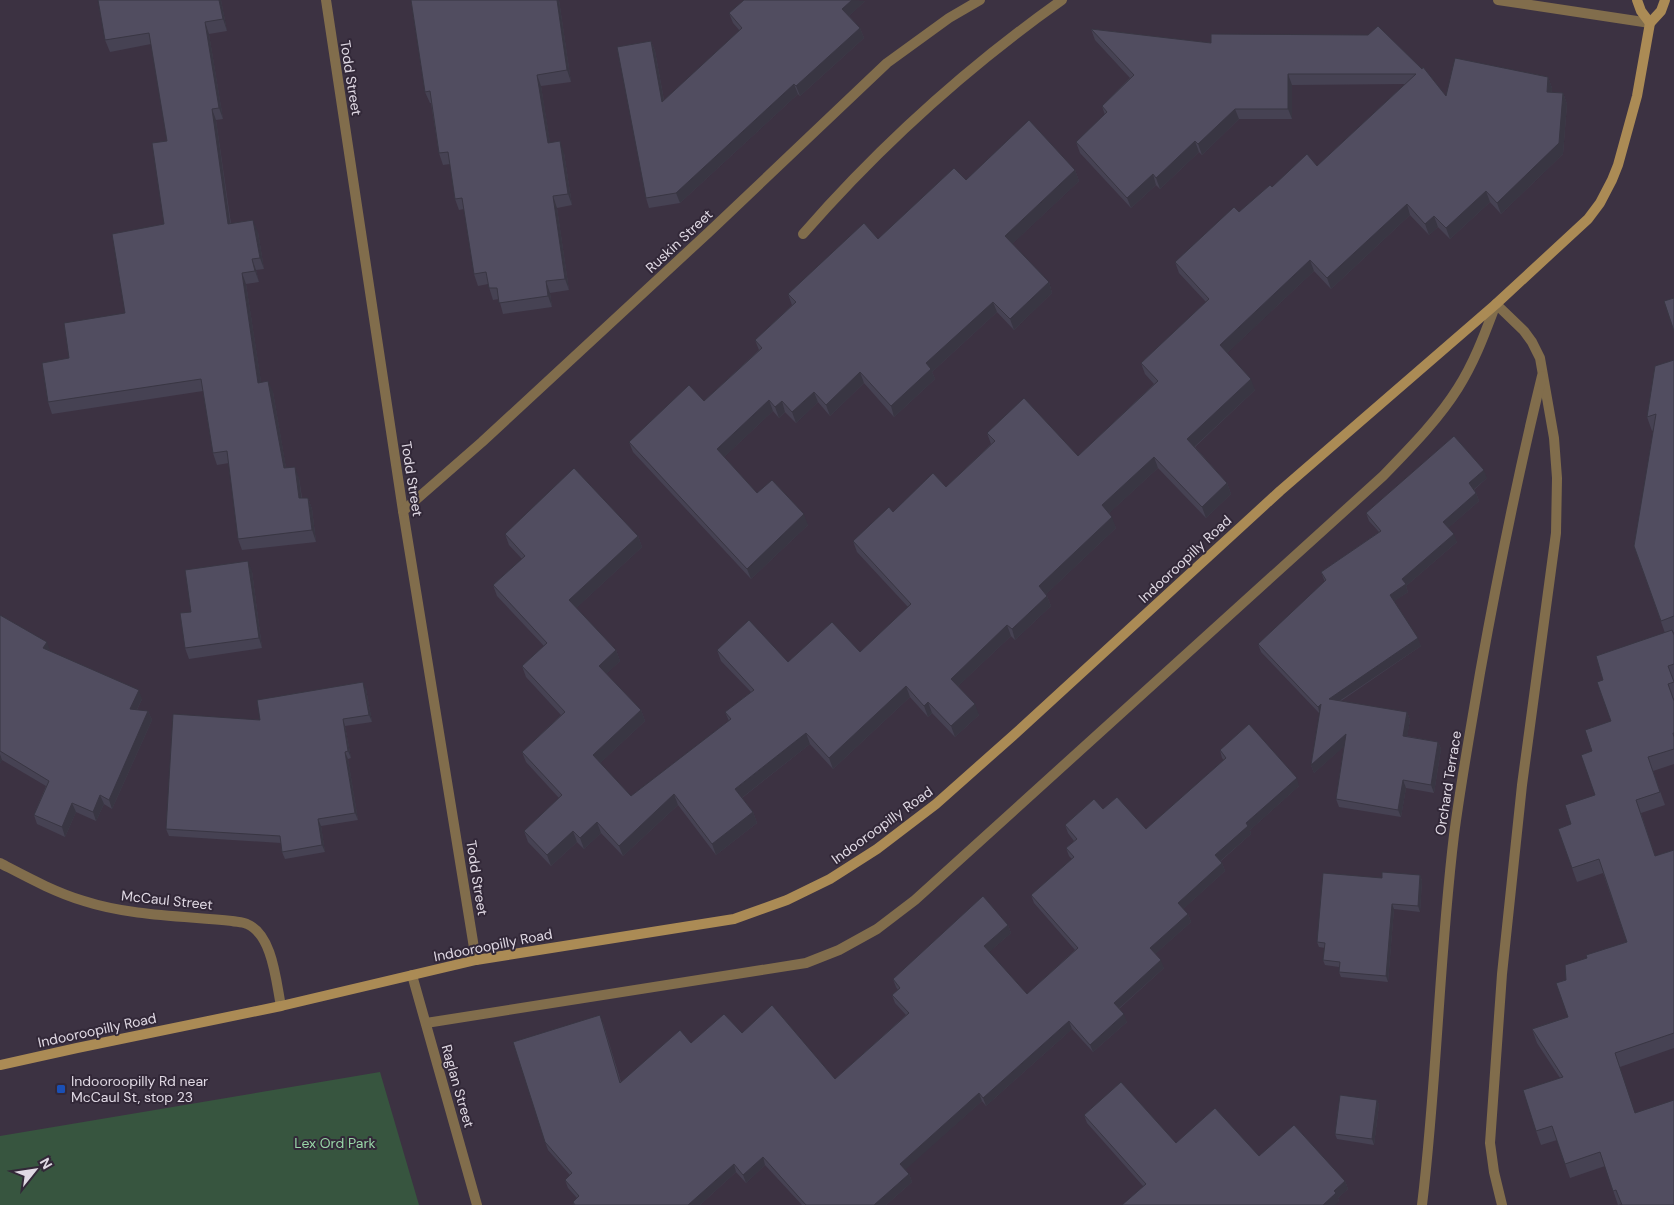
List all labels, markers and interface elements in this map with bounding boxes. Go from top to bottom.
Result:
street label: Todd Street [336,39,366,117]
street label: Ruskin Street [642,205,716,277]
street label: Todd Street [397,440,427,518]
street label: Indooroopilly Road [1135,511,1235,607]
street label: Orchard Terrace [1431,730,1465,836]
street label: Indooroopilly Road [828,782,936,868]
street label: Todd Street [462,839,492,917]
street label: McCaul Street [120,886,214,914]
street label: Indooroopilly Road [432,925,554,965]
street label: Indooroopilly Road [36,1009,158,1051]
street label: Raglan Street [438,1042,478,1130]
place label: Indooroopilly Rd near McCaul St, stop 23 [71,1072,208,1106]
marker: Indooroopilly Rd near McCaul St, stop 23 [55,1083,67,1095]
park label: Lex Ord Park [294,1134,376,1152]
north arrow [10,1145,60,1195]
text: N [36,1155,57,1172]

